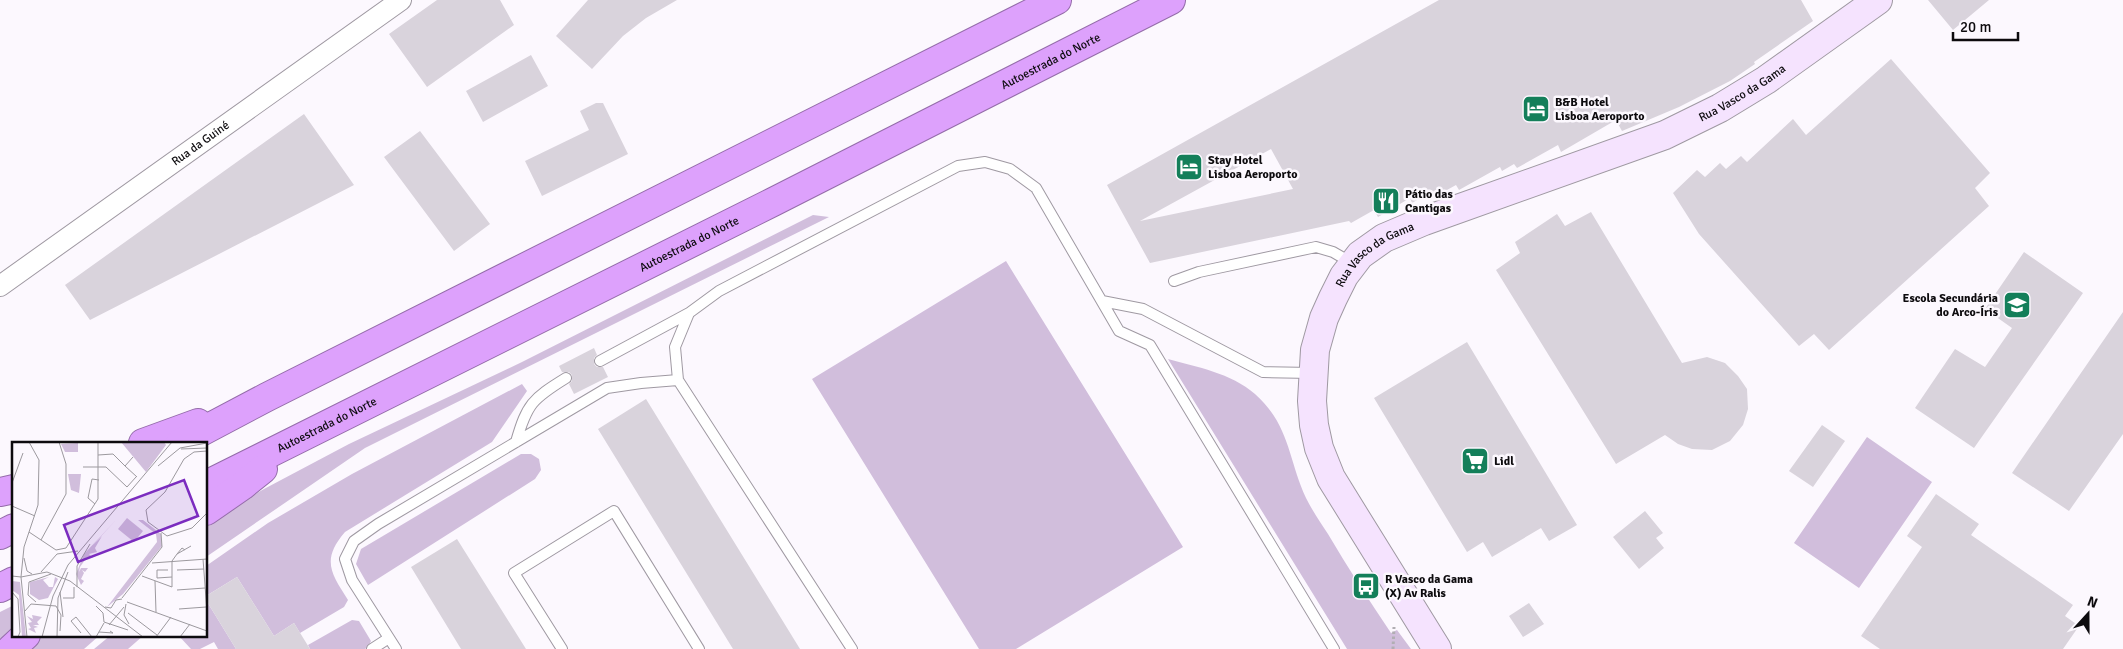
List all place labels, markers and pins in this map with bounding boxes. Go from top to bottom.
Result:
hotel icon: B&B Hotel Lisboa Aeroporto [1521,94,1551,124]
place label: B&B Hotel Lisboa Aeroporto [1555,95,1644,124]
hotel icon: Stay Hotel Lisboa Aeroporto [1174,152,1204,182]
place label: Stay Hotel Lisboa Aeroporto [1208,153,1297,182]
restaurant icon: Pátio das Cantigas [1371,186,1401,216]
place label: Pátio das Cantigas [1405,187,1453,216]
school or university icon: Escola Secundária do Arco-Íris [2002,290,2032,320]
place label: Escola Secundária do Arco-Íris [1903,291,1999,320]
supermarket icon: Lidl [1460,446,1490,476]
place label: Lidl [1494,454,1514,469]
bus stop icon: R Vasco da Gama (X) Av Ralis [1351,571,1381,601]
place label: R Vasco da Gama (X) Av Ralis [1385,572,1473,601]

